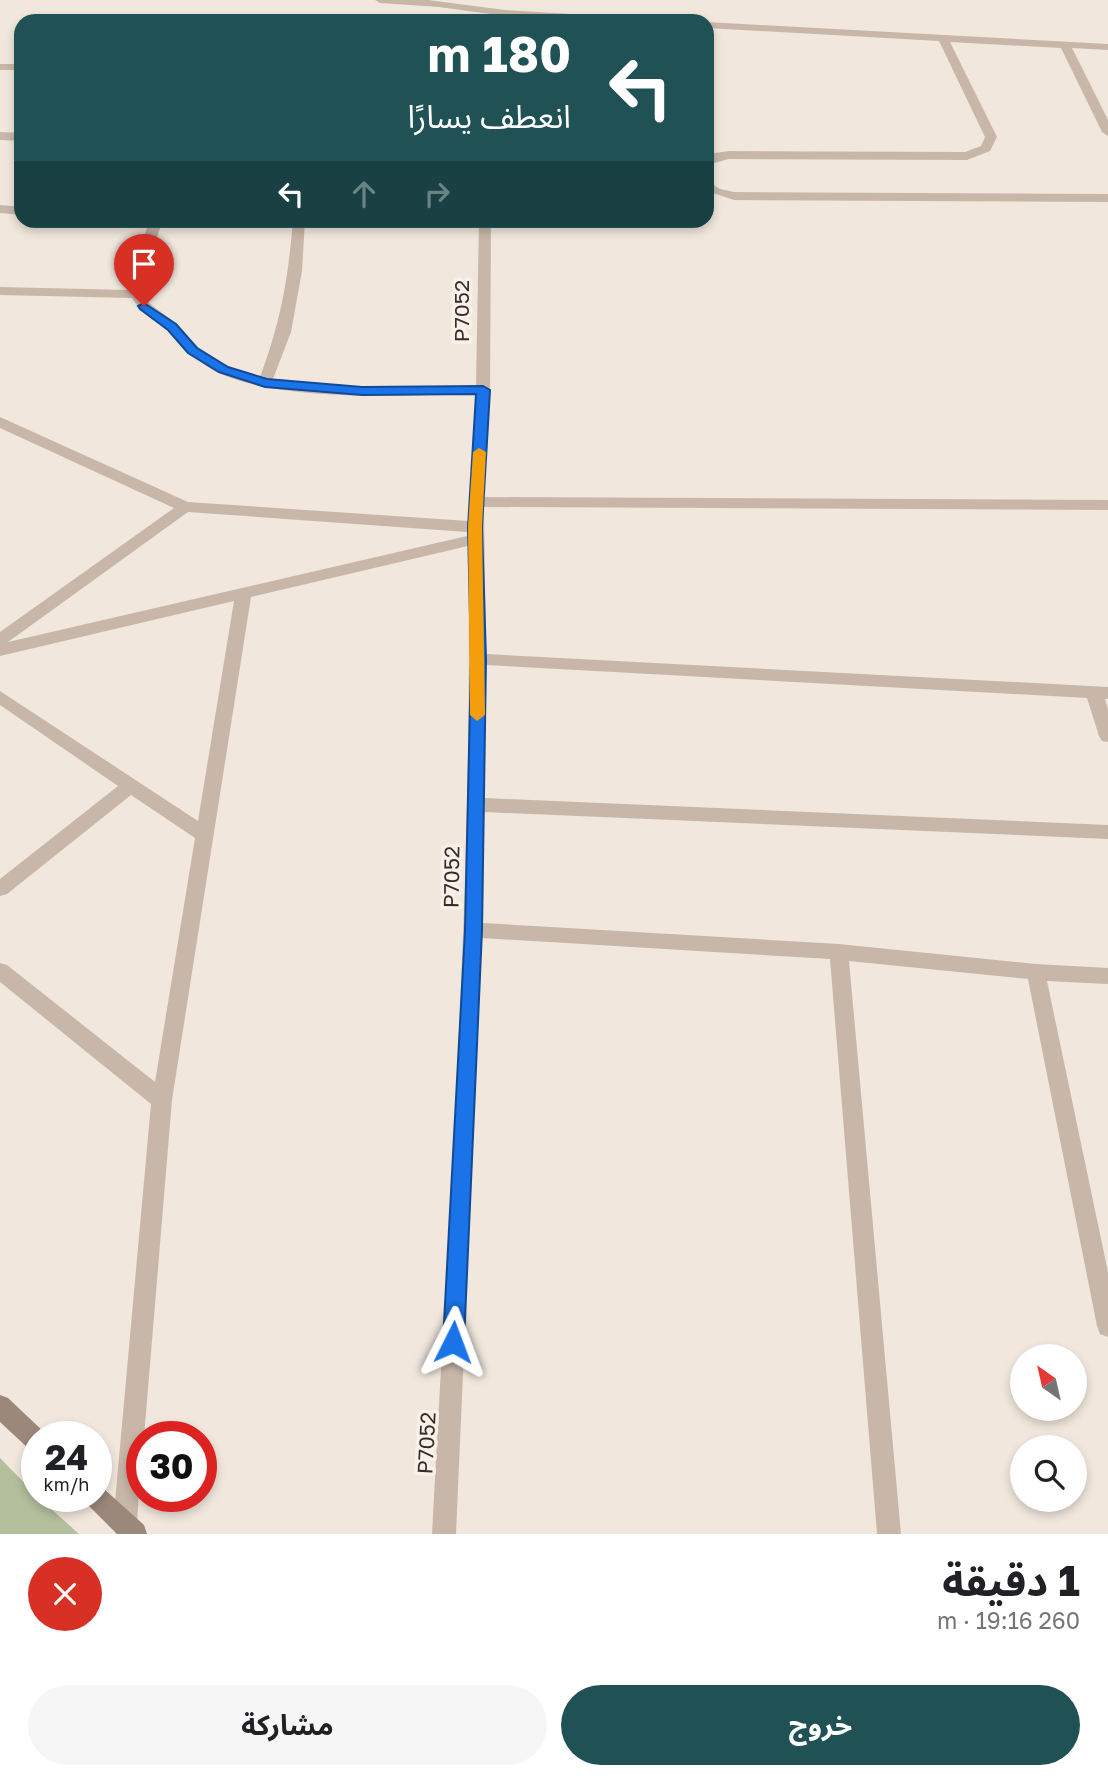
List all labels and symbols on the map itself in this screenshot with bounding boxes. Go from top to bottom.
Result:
pin [114,234,174,306]
street label: P7052 [448,280,474,342]
street label: P7052 [437,846,465,908]
position arrow [416,1305,490,1379]
north arrow [1010,1344,1087,1421]
street label: P7052 [411,1411,441,1475]
speed limit sign: 30 [126,1421,217,1512]

